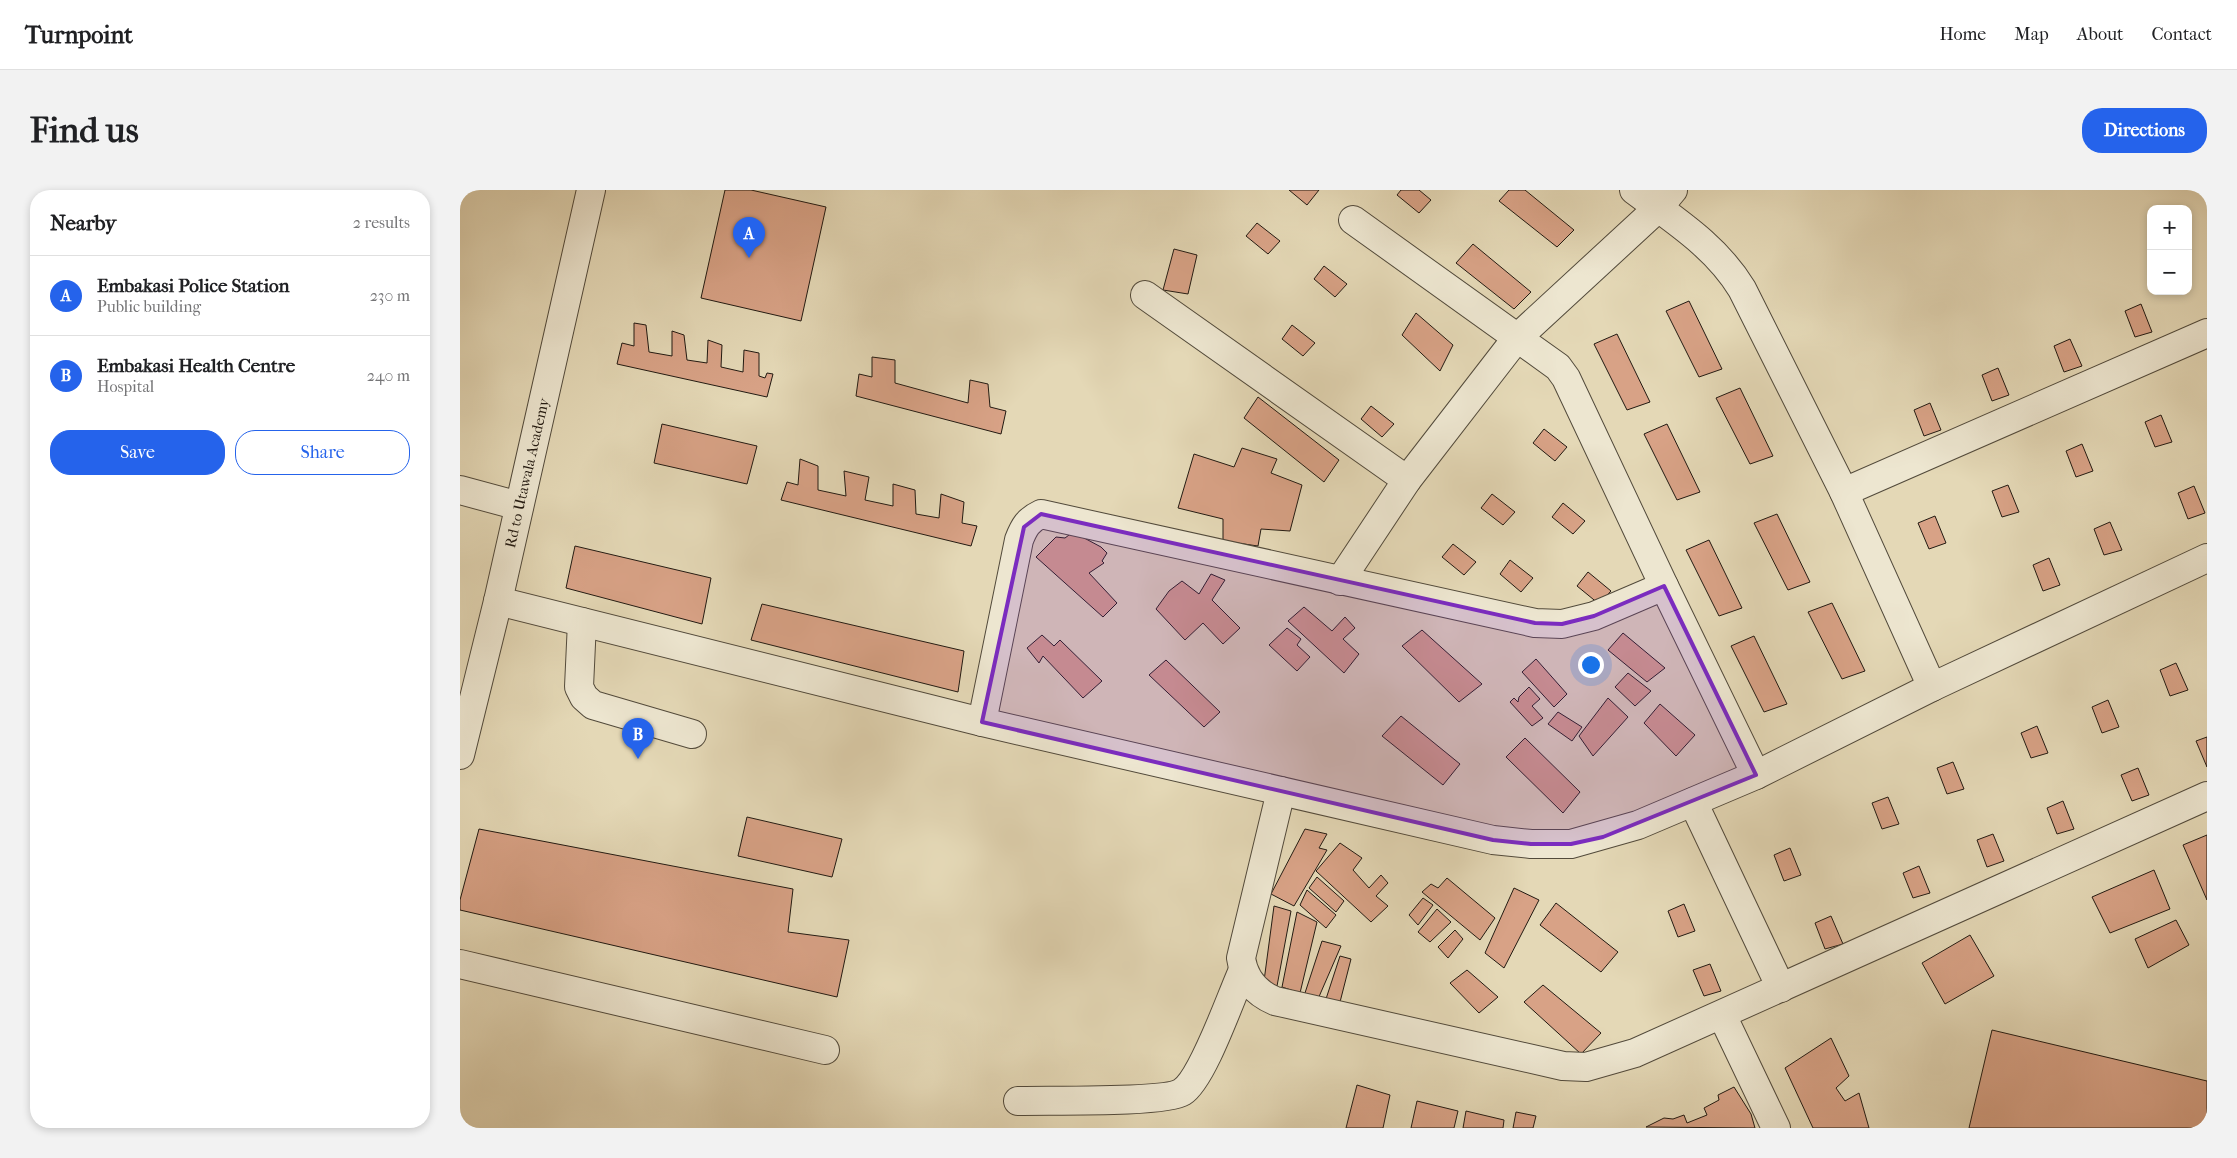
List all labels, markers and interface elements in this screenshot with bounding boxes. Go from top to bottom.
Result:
text: Turnpoint [25,21,133,49]
text: Home [1939,24,1986,45]
text: Map [2014,24,2049,45]
text: About [2077,24,2123,45]
text: Contact [2151,24,2212,45]
button: Directions [2082,108,2207,153]
text: Find us [30,110,139,151]
map controls [2147,205,2192,295]
button: + [2147,205,2192,250]
text: Nearby [50,211,116,235]
text: 2 results [353,213,410,232]
pin: A [733,217,765,258]
button: − [2147,250,2192,295]
text: Embakasi Police Station [97,275,290,297]
text: A [61,286,71,305]
text: 230 m [370,286,410,305]
text: Public building [97,297,201,316]
text: Embakasi Health Centre [97,355,295,377]
text: B [61,366,71,385]
text: 240 m [367,366,410,385]
text: Hospital [97,377,154,396]
street label: Rd to Utawala Academy [501,395,553,550]
button: Save [50,430,225,475]
button: Share [235,430,410,475]
your location [1578,652,1604,678]
pin: B [622,718,654,759]

